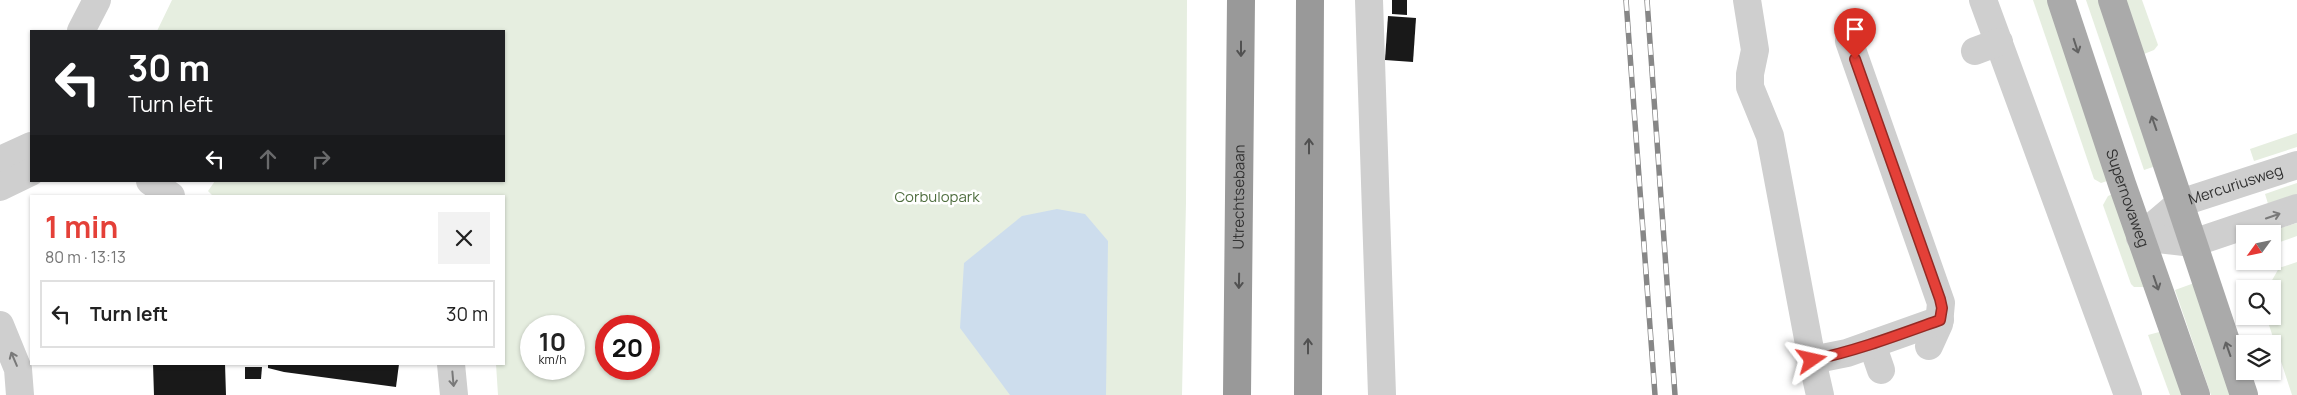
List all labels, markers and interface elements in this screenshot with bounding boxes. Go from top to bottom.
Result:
pin [1834,8,1876,59]
icon: arrive [1841,15,1869,43]
one-way arrow [2072,38,2081,54]
one-way arrow [1236,40,1246,56]
text: 30 m [128,44,210,92]
icon: left [45,50,110,115]
text: Turn left [128,89,213,119]
one-way arrow [2149,116,2158,131]
one-way arrow [1305,138,1314,154]
street label: Utrechtsebaan [1227,144,1250,250]
icon: left [201,145,229,173]
icon: ahead [254,145,282,173]
icon: right [307,145,335,173]
street label: Supernovaweg [2101,146,2154,250]
street label: Mercuriusweg [2186,159,2285,210]
park label: Corbulopark [894,186,980,207]
text: 1 min [45,206,118,247]
one-way arrow [2264,211,2280,220]
button: close [438,212,490,264]
north arrow [2236,225,2281,270]
map controls [2236,225,2281,380]
text: 80 m · 13:13 [45,246,126,268]
one-way arrow [1234,272,1244,289]
one-way arrow [2152,275,2162,291]
button: search [2236,280,2281,325]
icon: left [47,300,75,328]
text: Turn left [90,301,168,327]
text: 30 m [446,301,488,327]
speed limit sign: 20 [595,315,660,380]
text: 10 [539,324,566,359]
position arrow [1785,333,1837,385]
button: layers [2236,335,2281,380]
one-way arrow [1303,339,1313,355]
one-way arrow [2223,341,2233,357]
text: km/h [539,351,566,368]
one-way arrow [9,352,18,367]
one-way arrow [448,371,457,387]

